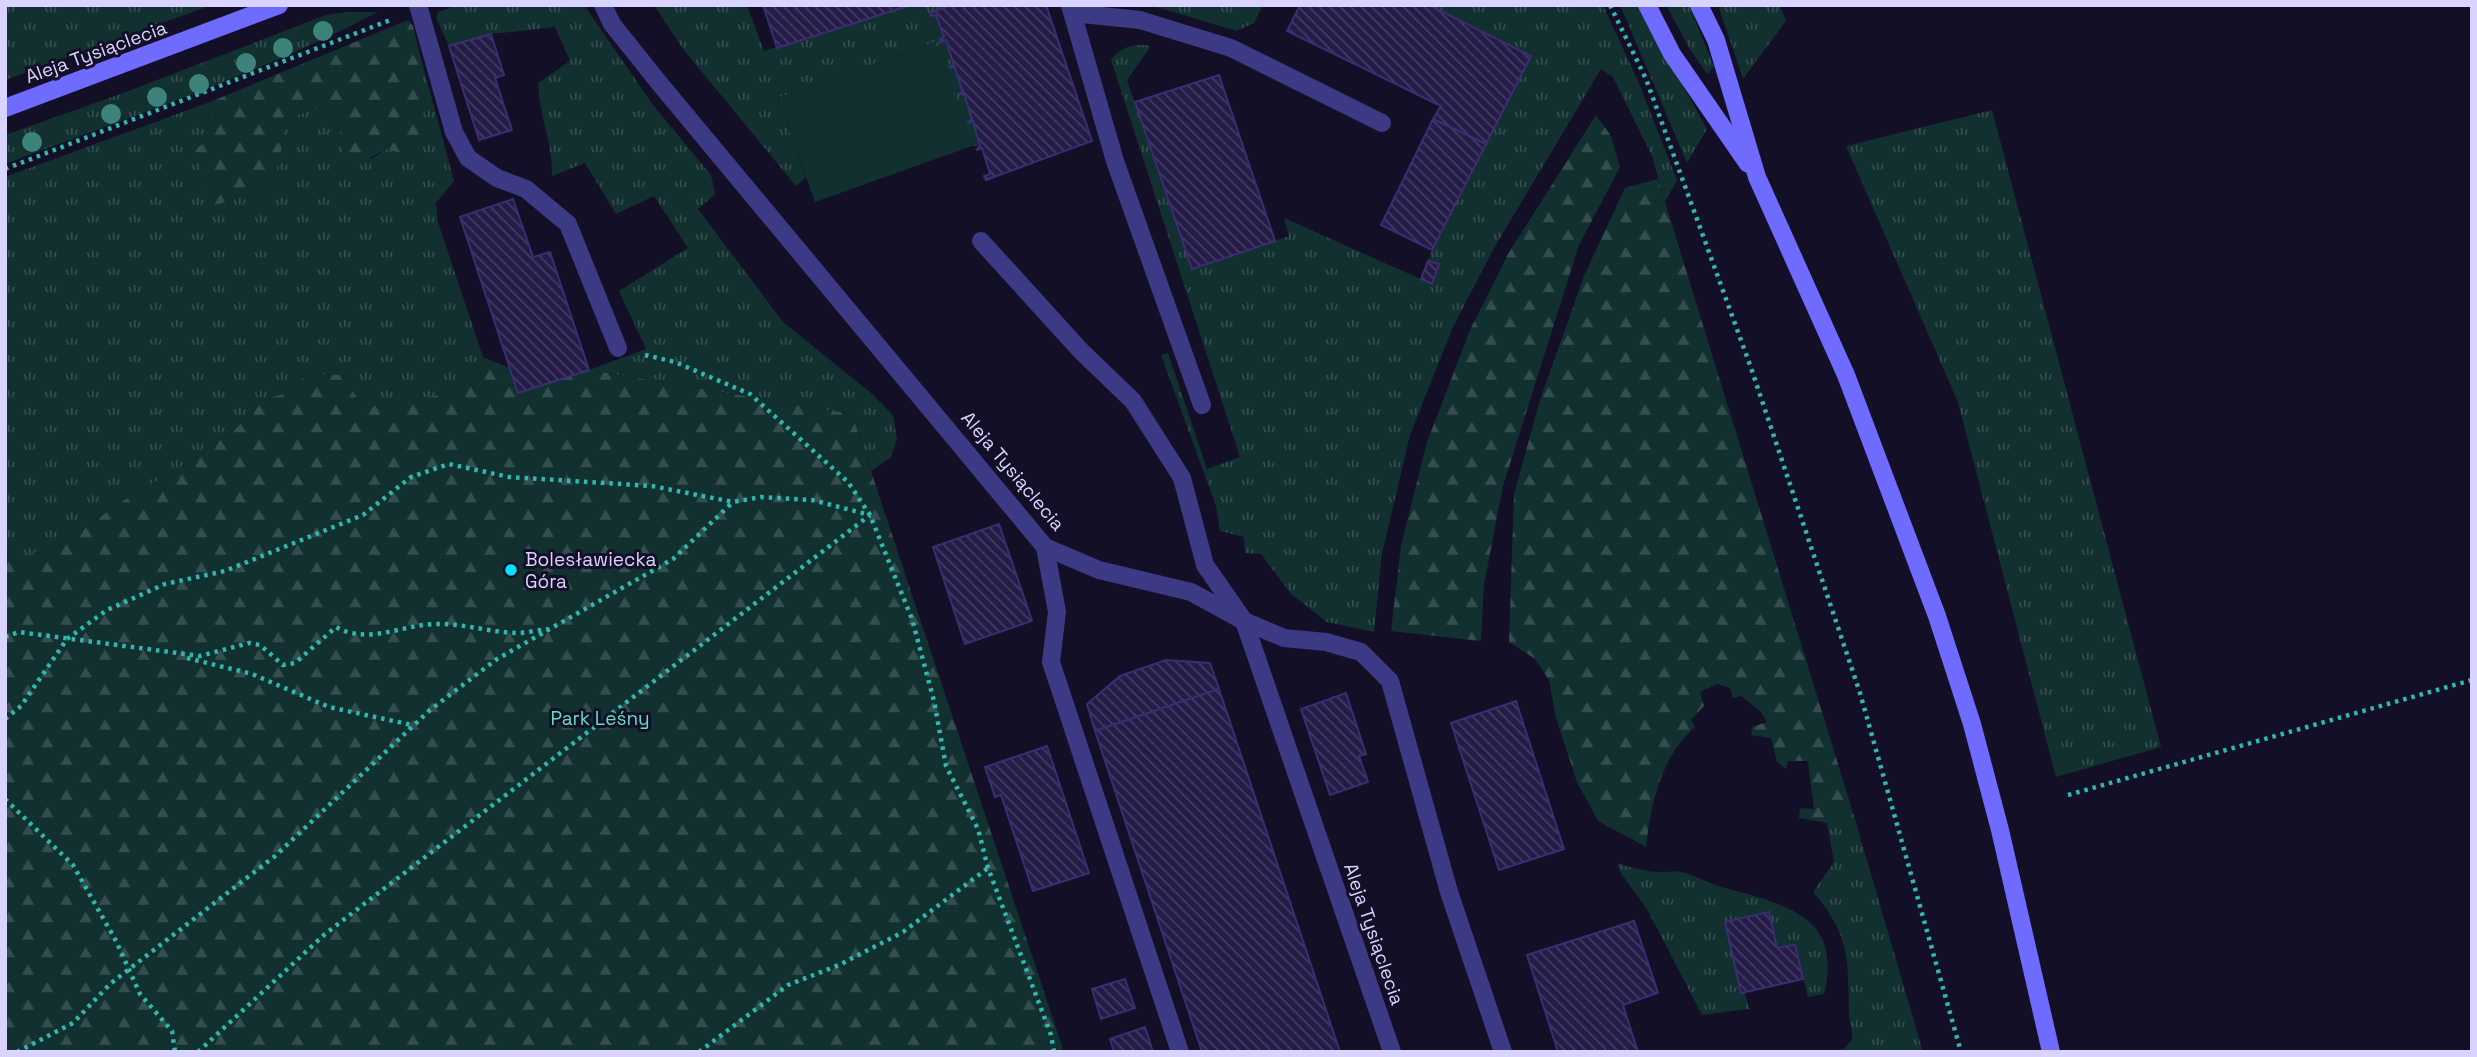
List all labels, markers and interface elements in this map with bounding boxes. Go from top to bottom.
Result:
street label: Aleja Tysiąclecia [22,15,170,89]
street label: Aleja Tysiąclecia [956,406,1070,536]
place label: Bolesławiecka Góra [525,547,656,594]
marker: Bolesławiecka Góra [503,562,519,578]
park label: Park Leśny [550,706,650,731]
street label: Aleja Tysiąclecia [1338,860,1410,1008]

